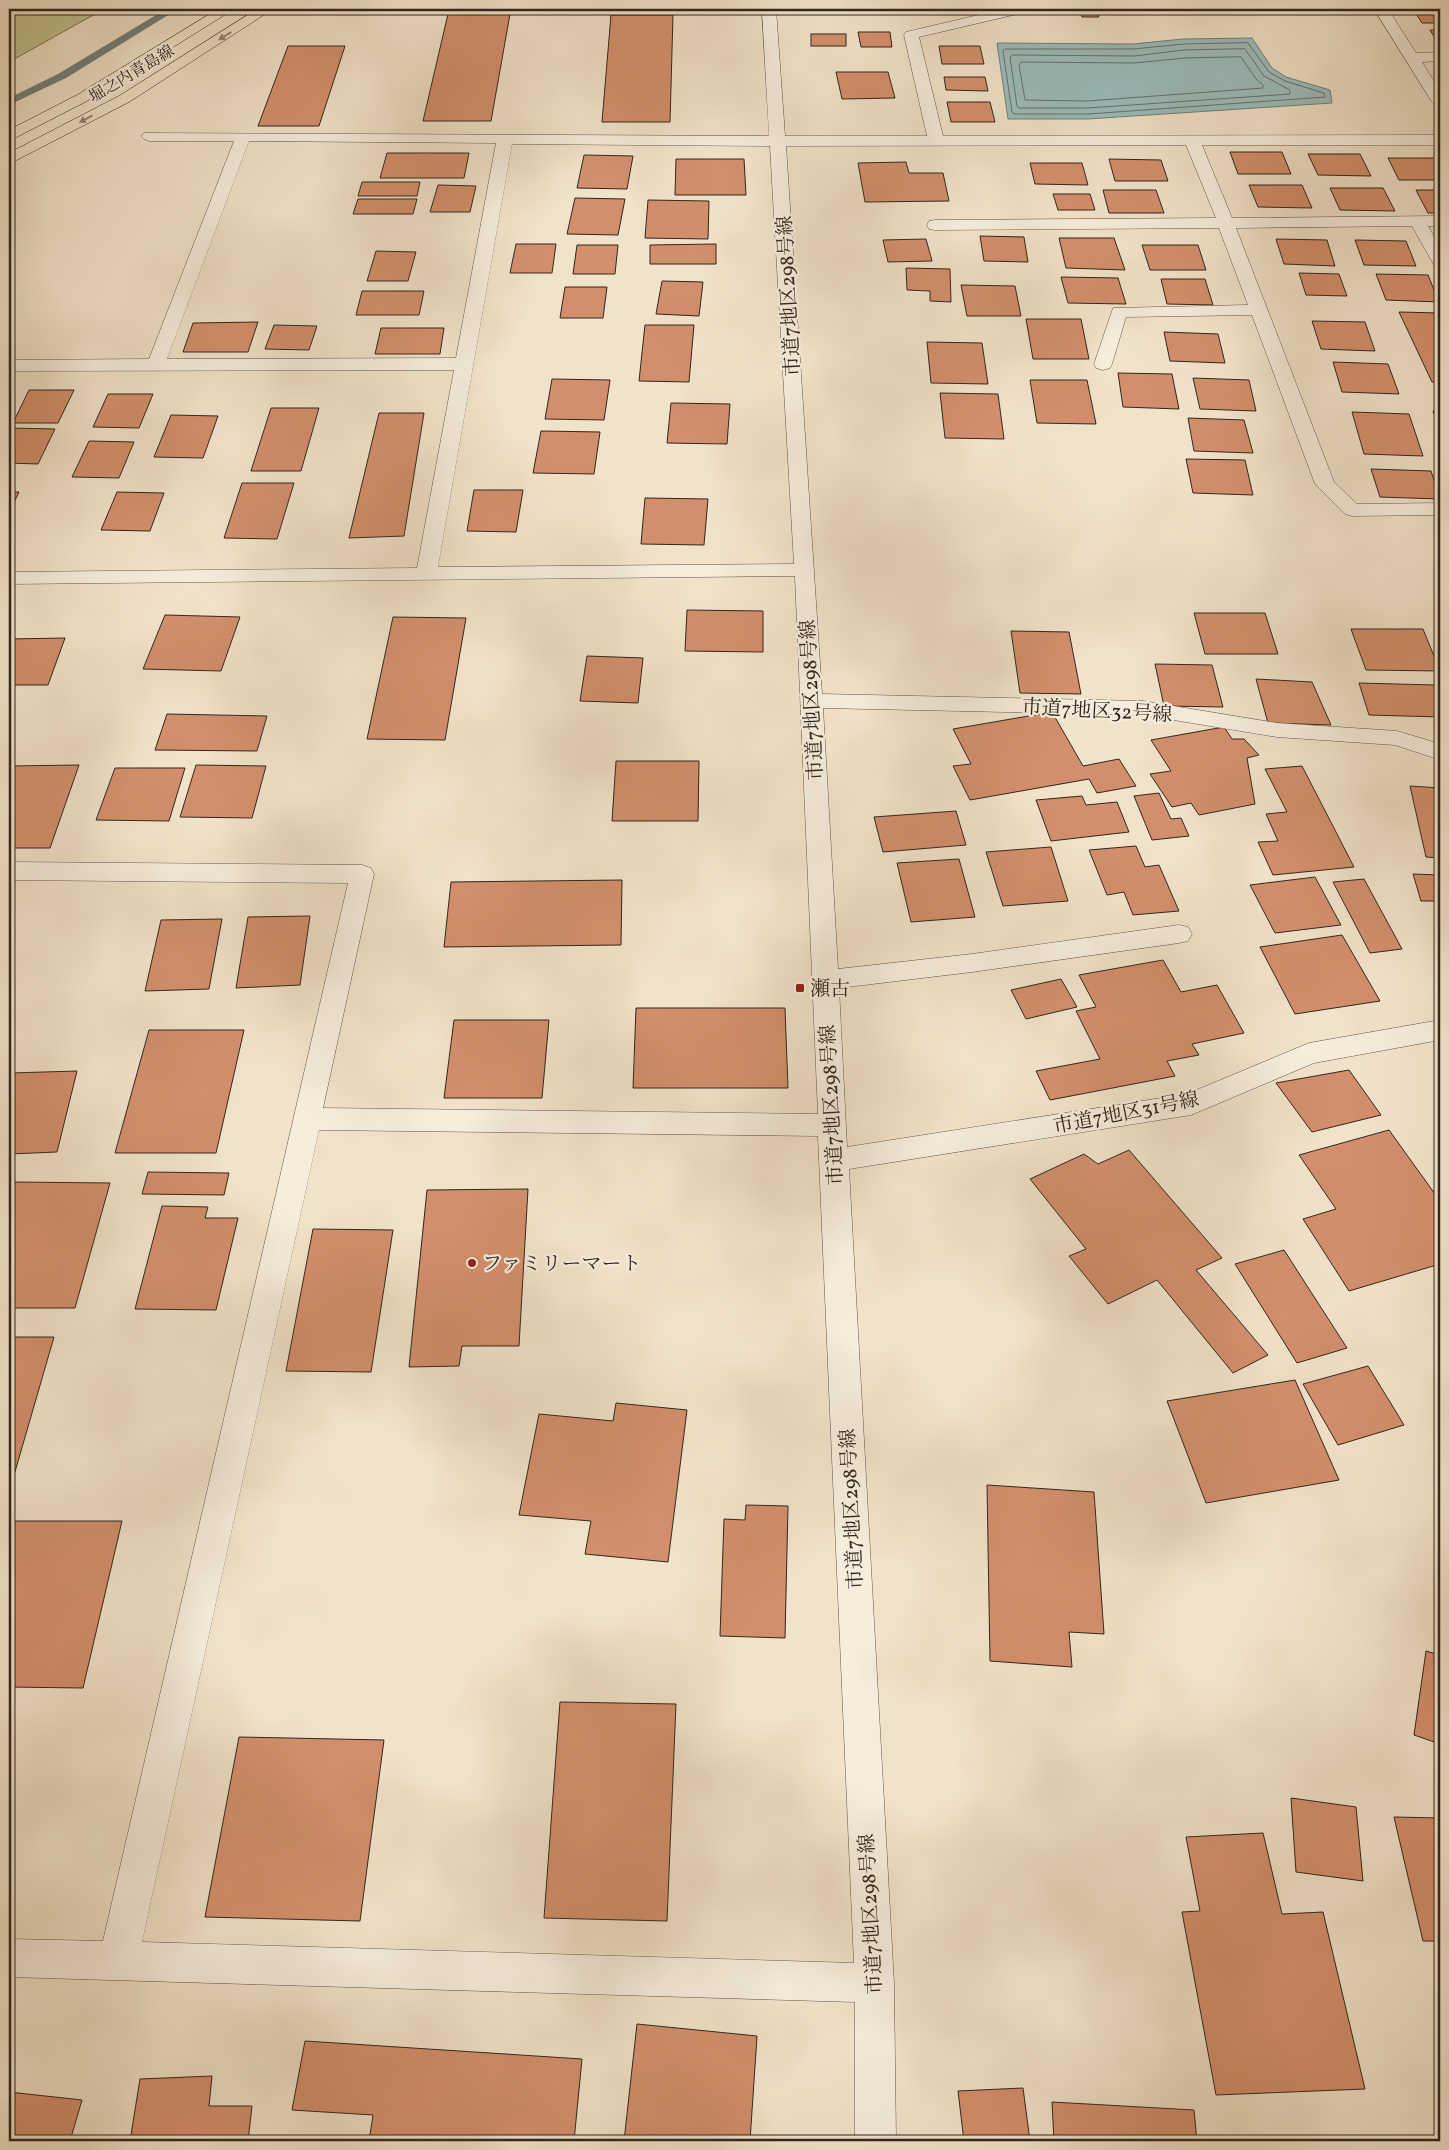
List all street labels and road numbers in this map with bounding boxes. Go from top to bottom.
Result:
street label: 堀之内青島線 [85,41,179,109]
street label: 市道7地区298号線 [772,215,808,377]
street label: 市道7地区298号線 [795,619,831,781]
street label: 市道7地区32号線 [1021,694,1173,730]
street label: 市道7地区298号線 [815,1024,851,1186]
street label: 市道7地区31号線 [1051,1086,1202,1142]
street label: 市道7地区298号線 [835,1428,871,1590]
street label: 市道7地区298号線 [854,1833,890,1995]

